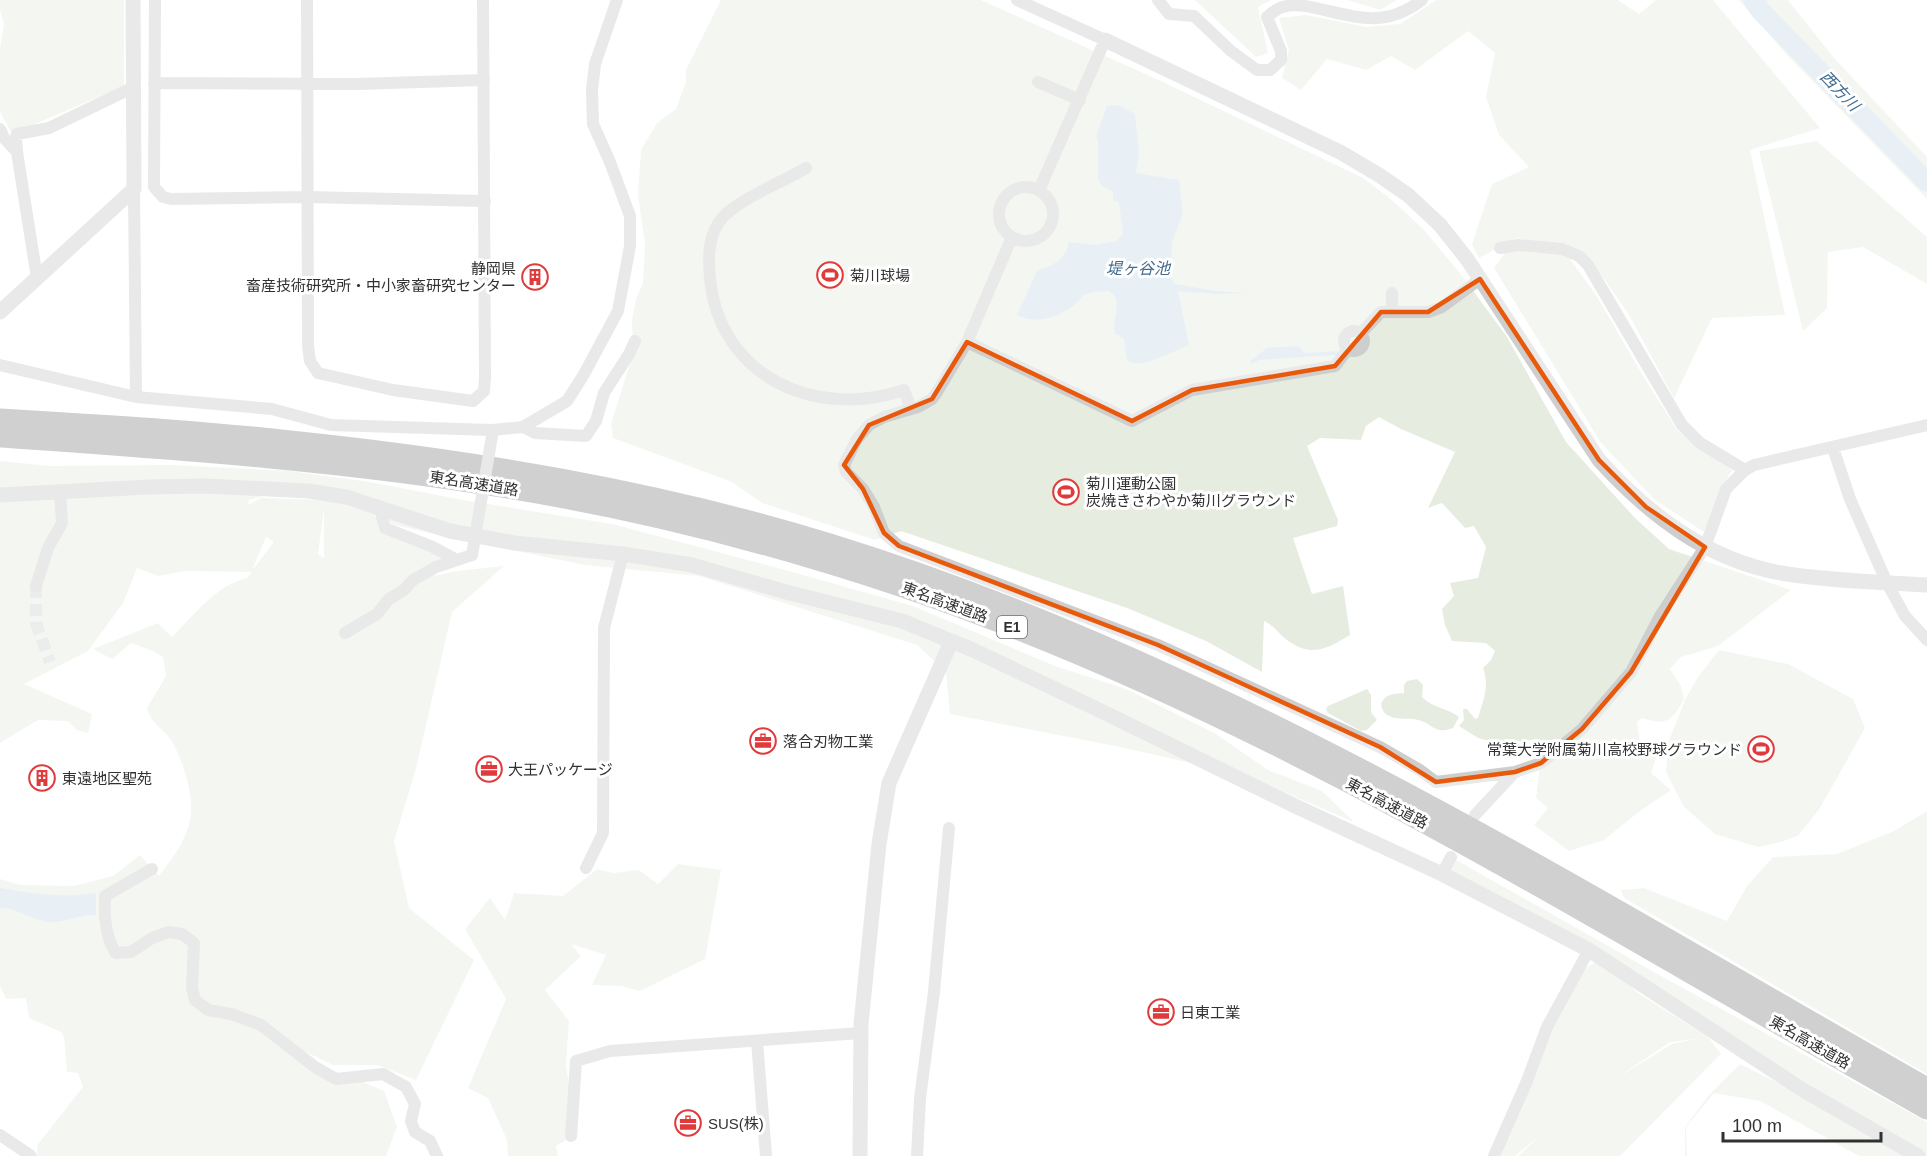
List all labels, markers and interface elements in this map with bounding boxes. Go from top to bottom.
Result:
water label: 西方川 [1817,68,1864,116]
place label: 静岡県 畜産技術研究所・中小家畜研究センター [246,260,516,294]
sports icon: 菊川球場 [815,260,845,290]
water label: 堤ヶ谷池 [1106,260,1172,277]
building icon: 静岡県 畜産技術研究所・中小家畜研究センター [520,262,550,292]
place label: 菊川球場 [850,267,910,284]
street label: 東名高速道路 [428,468,520,498]
place label: 菊川運動公園 炭焼きさわやか菊川グラウンド [1086,475,1296,509]
sports icon: 菊川運動公園 炭焼きさわやか菊川グラウンド [1051,477,1081,507]
street label: 東名高速道路 [900,579,990,625]
road number: E1 [997,616,1027,638]
office icon: 落合刃物工業 [748,726,778,756]
place label: 落合刃物工業 [783,733,873,750]
sports icon: 常葉大学附属菊川高校野球グラウンド [1746,734,1776,764]
place label: 常葉大学附属菊川高校野球グラウンド [1487,741,1742,758]
office icon: 大王パッケージ [474,754,504,784]
place label: 大王パッケージ [508,761,613,778]
building icon: 東遠地区聖苑 [27,763,57,793]
place label: 東遠地区聖苑 [62,770,152,787]
street label: 東名高速道路 [1343,774,1431,832]
office icon: 日東工業 [1146,997,1176,1027]
place label: 日東工業 [1180,1004,1240,1021]
street label: 東名高速道路 [1767,1012,1853,1072]
scale bar [1723,1105,1880,1143]
office icon: SUS(株) [673,1108,703,1138]
place label: SUS(株) [708,1115,764,1132]
text: 100 m [1732,1116,1782,1136]

